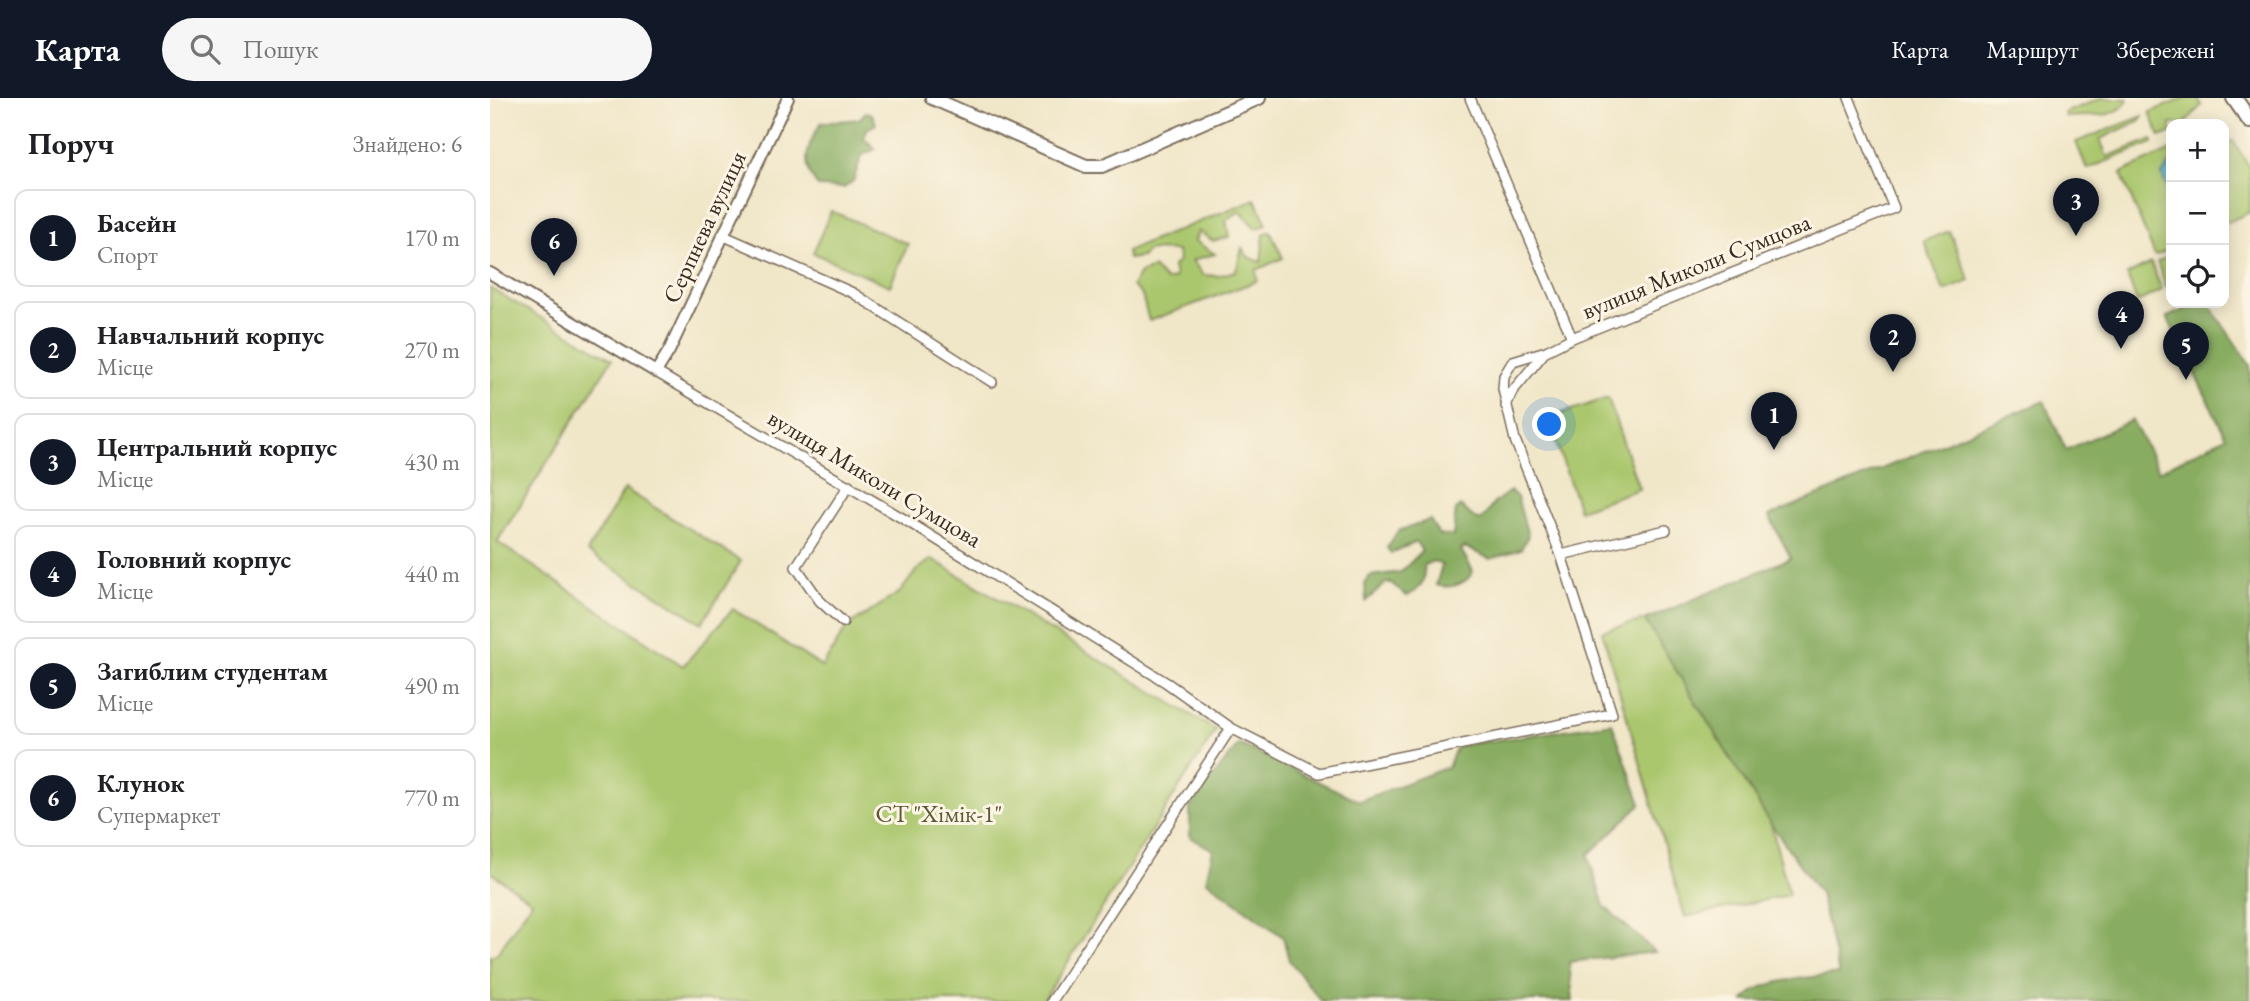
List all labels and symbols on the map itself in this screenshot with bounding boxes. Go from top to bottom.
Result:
street label: Серпнева вулиця [655,146,753,308]
pin: 3 [2053,178,2099,236]
street label: вулиця Миколи Сумцова [1577,206,1815,326]
pin: 6 [531,218,577,276]
pin: 4 [2098,291,2144,349]
pin: 2 [1870,314,1916,372]
pin: 5 [2163,322,2209,380]
pin: 1 [1751,392,1797,450]
street label: вулиця Миколи Сумцова [762,402,988,554]
your location [1532,407,1566,441]
park label: СТ "Хімік-1" [875,798,1003,829]

